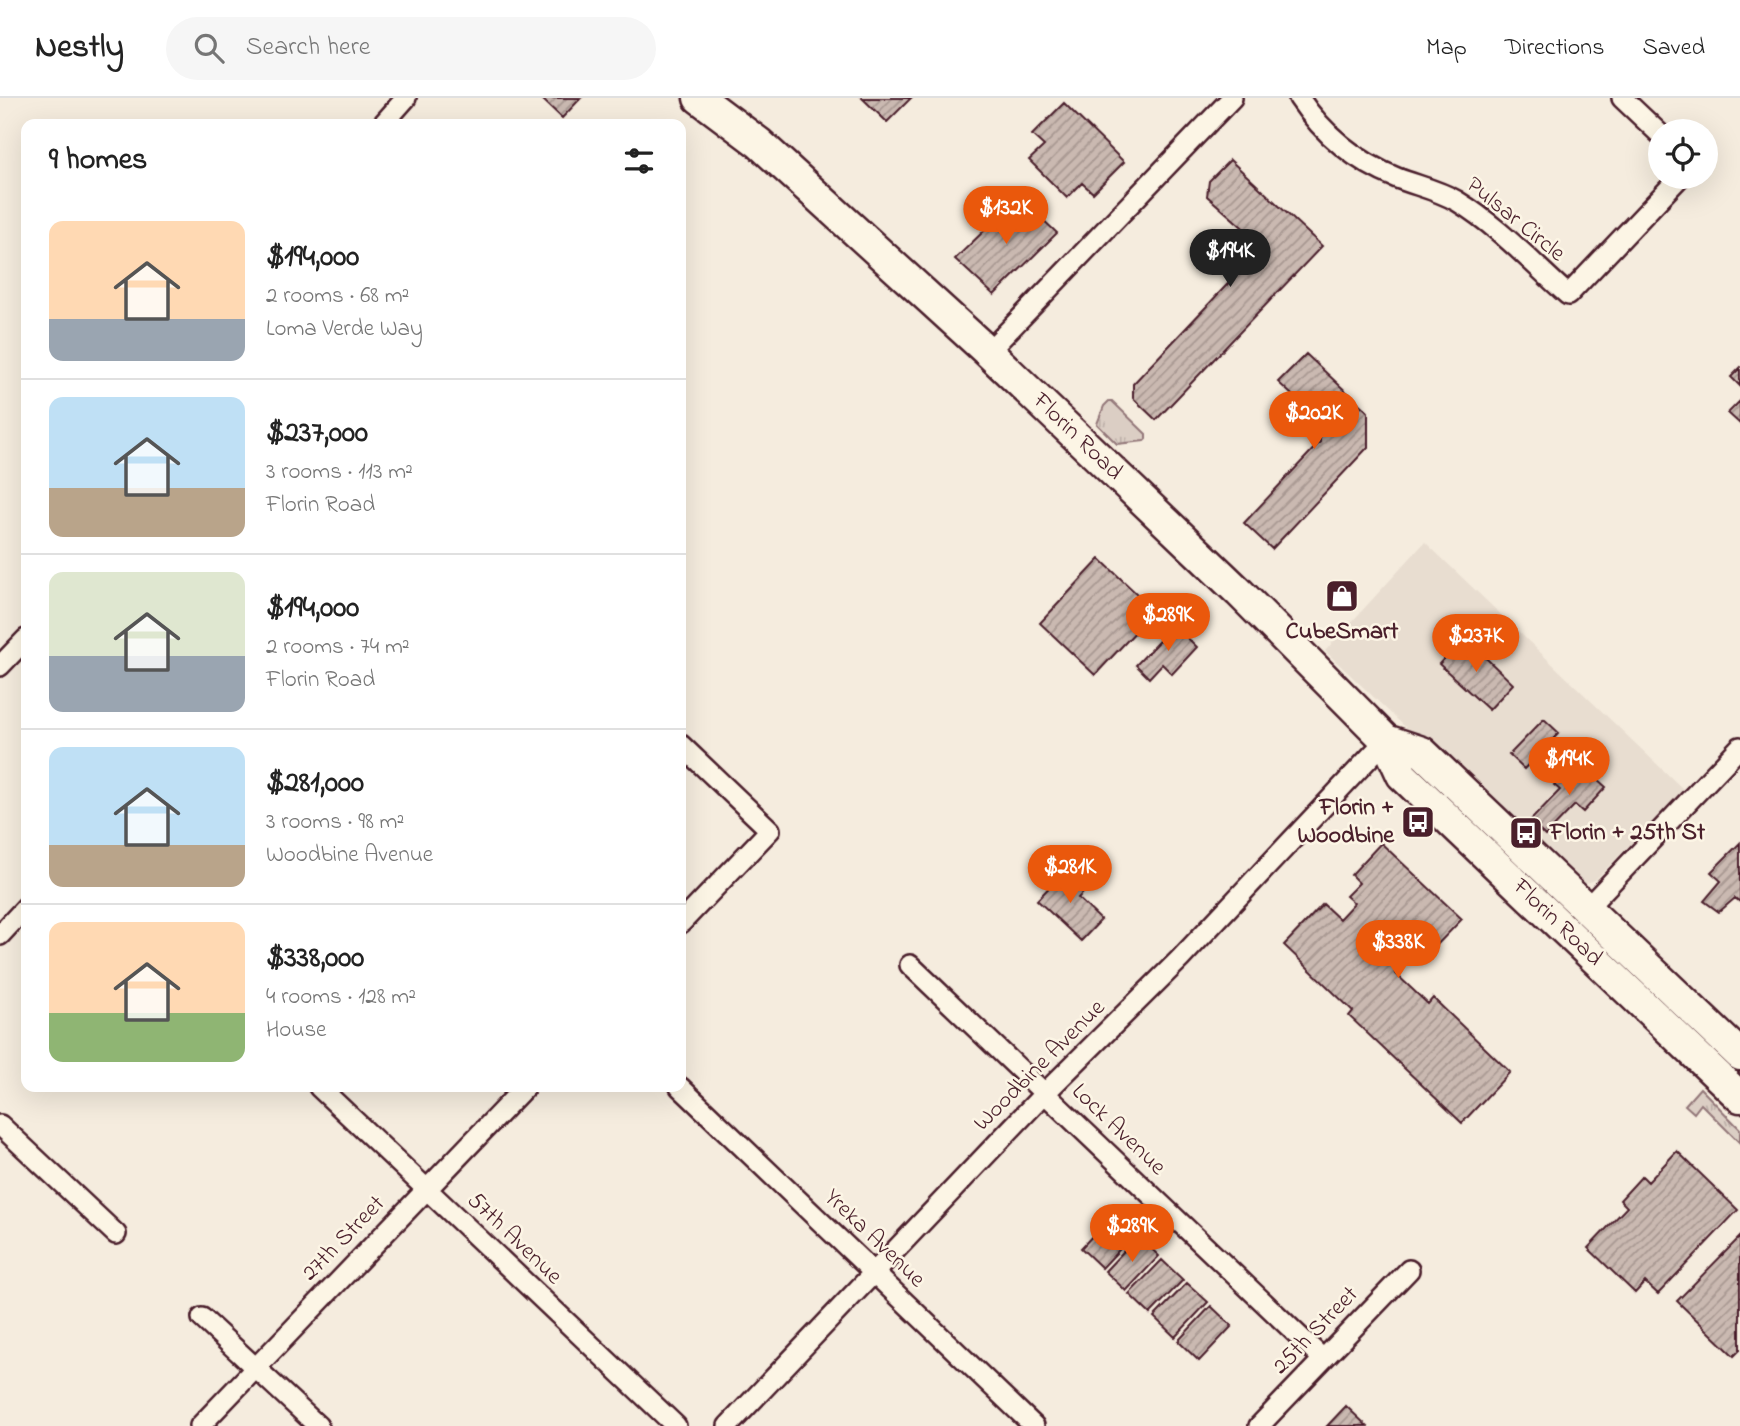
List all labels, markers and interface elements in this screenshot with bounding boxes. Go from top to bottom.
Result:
search box [166,17,656,80]
text: Nestly [35,24,124,72]
icon: search [190,29,228,67]
text: Search here [246,29,370,67]
text: Map [1426,31,1467,66]
text: Directions [1505,31,1604,66]
text: Saved [1642,31,1705,66]
map controls [1648,119,1718,189]
button: locate [1648,119,1718,189]
text: 9 homes [49,139,147,183]
icon: filters [620,142,658,180]
street label: Pulsar Circle [1458,169,1572,271]
pin: $132K [957,186,1055,246]
text: $132K [979,192,1033,225]
pin: $194K [1181,230,1279,289]
text: $194K [1206,235,1254,268]
text: $194,000 [266,236,359,280]
icon: home [105,249,189,333]
text: 2 rooms · 68 m² [266,280,409,313]
text: Loma Verde Way [266,313,423,346]
street label: Florin Road [1023,384,1130,489]
pin: $202K [1265,392,1363,451]
text: $202K [1285,397,1343,430]
text: $237,000 [266,412,368,456]
icon: home [105,425,189,509]
text: 3 rooms · 113 m² [266,456,413,489]
text: Florin Road [266,489,375,522]
shop icon: CubeSmart [1323,577,1361,615]
text: $194,000 [266,587,359,631]
pin: $289K [1119,594,1217,653]
text: $289K [1142,599,1194,632]
icon: home [105,600,189,684]
pin: $237K [1427,614,1525,674]
place label: CubeSmart [1286,615,1399,650]
text: $237K [1448,620,1504,653]
text: 2 rooms · 74 m² [266,631,410,664]
text: Florin Road [266,664,375,697]
pin: $194K [1520,738,1618,797]
text: $194K [1545,743,1593,776]
text: $281,000 [266,762,364,806]
icon: home [105,775,189,859]
place label: Florin + Woodbine [1297,791,1395,854]
bus stop icon: Florin + Woodbine [1399,803,1437,841]
text: 3 rooms · 98 m² [266,806,404,839]
bus stop icon: Florin + 25th St [1507,814,1545,852]
place label: Florin + 25th St [1549,816,1706,851]
text: Woodbine Avenue [266,839,433,872]
pin: $281K [1021,846,1119,905]
text: $281K [1044,851,1096,884]
street label: Florin Road [1503,870,1610,975]
pin: $338K [1349,920,1447,980]
text: $338K [1372,926,1424,959]
text: $338,000 [266,937,364,981]
icon: home [105,950,189,1034]
text: 4 rooms · 128 m² [266,981,416,1014]
street label: Woodbine Avenue [966,992,1114,1140]
text: House [266,1014,326,1047]
street label: Lock Avenue [1063,1076,1174,1185]
street label: Yreka Avenue [815,1181,933,1297]
street label: 57th Avenue [458,1184,570,1294]
street label: 27th Street [294,1188,394,1290]
pin: $289K [1083,1204,1181,1264]
text: $289K [1106,1210,1158,1243]
street label: 25th Street [1265,1279,1367,1383]

